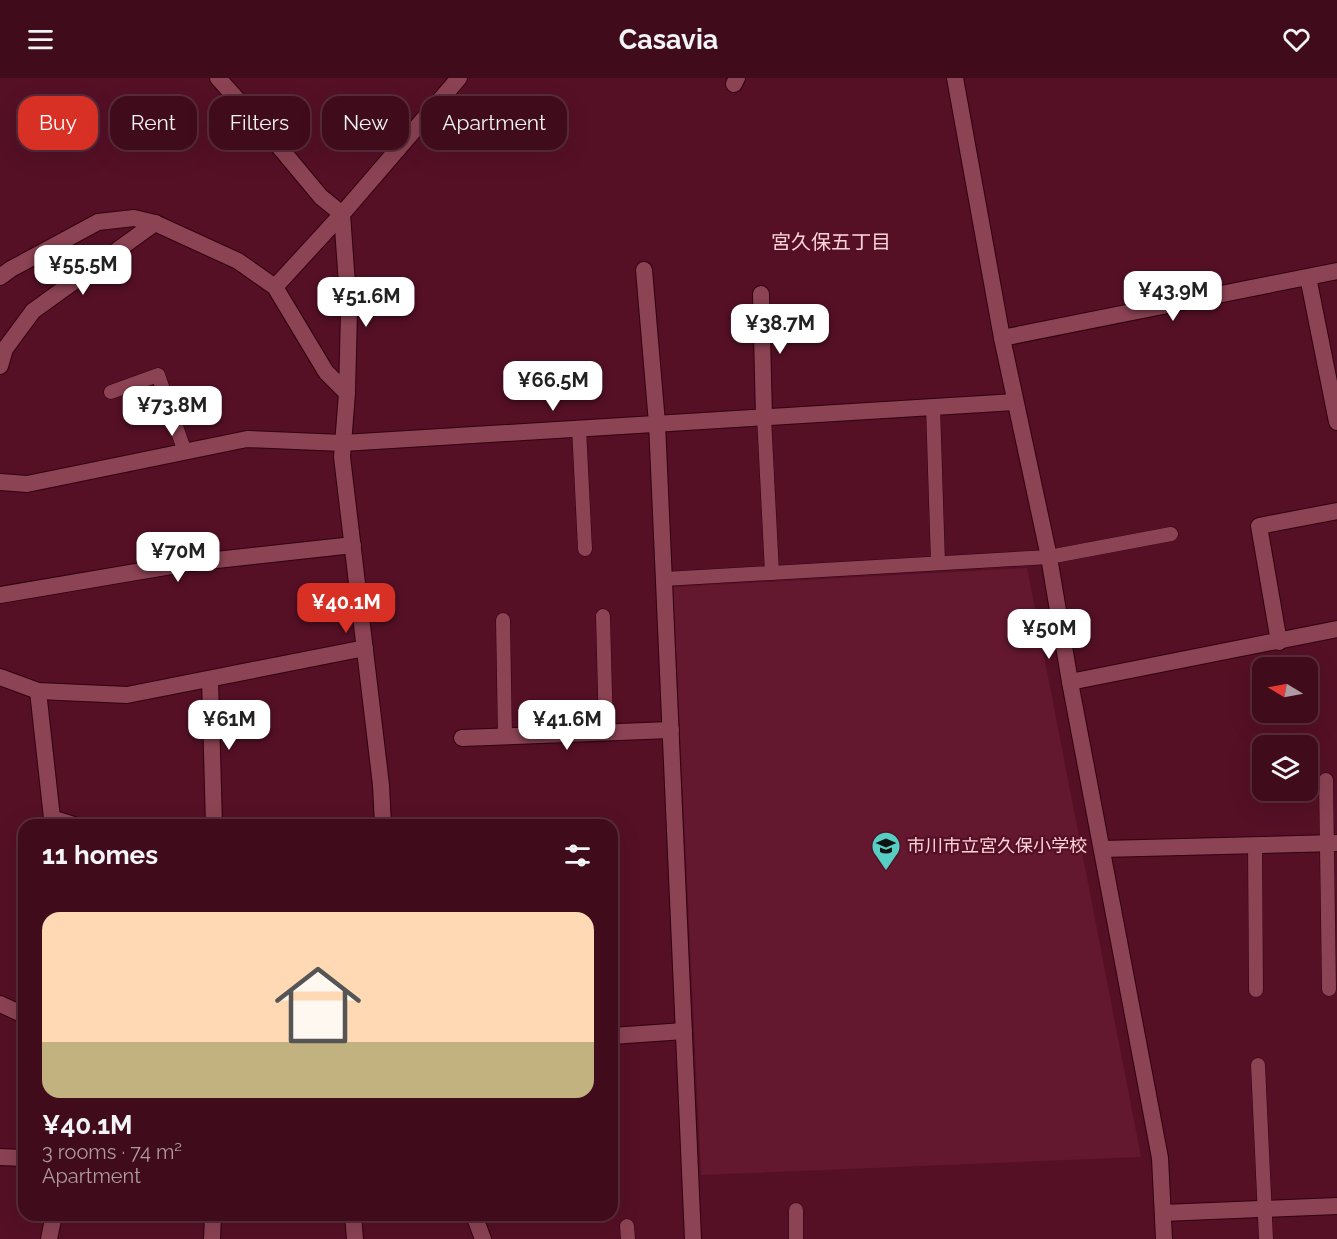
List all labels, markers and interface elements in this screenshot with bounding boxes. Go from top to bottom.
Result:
icon: menu [24,23,57,56]
icon: heart [1280,23,1313,56]
text: Casavia [619,24,718,55]
chip: Buy [18,96,98,150]
chip: Rent [110,96,197,150]
chip: Filters [209,96,310,150]
chip: New [322,96,409,150]
chip: Apartment [421,96,567,150]
district label: 宮久保五丁目 [771,230,891,254]
pin: ¥55.5M [34,245,132,296]
text: ¥55.5M [48,252,118,276]
pin: ¥43.9M [1124,271,1222,322]
pin: ¥51.6M [317,277,415,328]
text: ¥43.9M [1138,278,1208,302]
text: ¥51.6M [331,284,401,308]
pin: ¥38.7M [731,304,829,355]
text: ¥38.7M [745,311,815,335]
pin: ¥66.5M [504,361,602,412]
text: ¥66.5M [517,368,589,392]
pin: ¥73.8M [123,386,221,437]
text: ¥73.8M [137,393,207,417]
pin: ¥70M [142,532,214,583]
text: ¥70M [150,539,206,563]
pin: ¥40.1M [297,583,395,634]
text: ¥40.1M [311,590,381,614]
pin: ¥50M [1013,609,1085,660]
text: ¥50M [1022,616,1076,640]
north arrow [1252,657,1318,723]
map controls [1252,657,1318,801]
pin: ¥61M [193,700,265,751]
pin: ¥41.6M [518,700,616,751]
text: ¥61M [202,707,256,731]
text: ¥41.6M [532,707,602,731]
button: layers [1252,735,1318,801]
school or university icon: 市川市立宮久保小学校 [870,830,902,872]
place label: 市川市立宮久保小学校 [907,835,1087,856]
icon: filters [561,839,594,872]
text: 11 homes [42,840,158,870]
icon: home [264,951,372,1059]
text: ¥40.1M [42,1110,133,1140]
text: 3 rooms · 74 m² [42,1140,182,1164]
text: Apartment [42,1164,141,1188]

